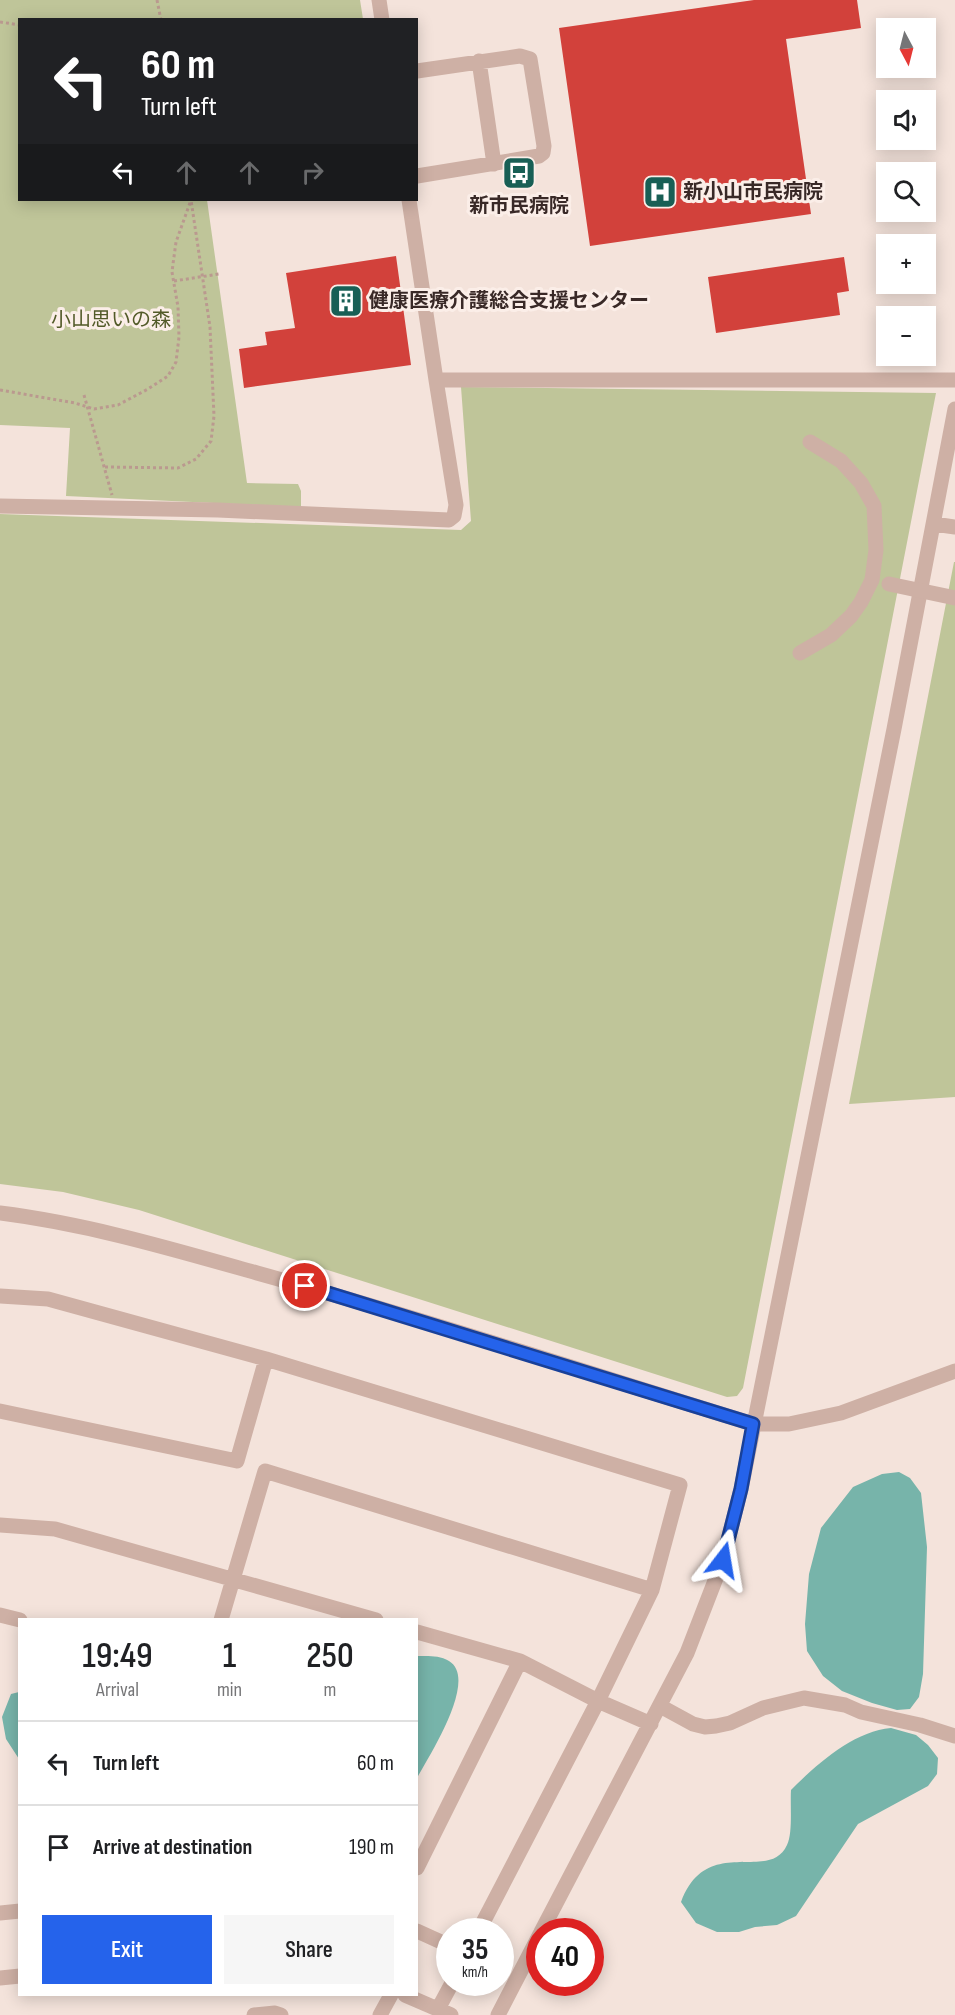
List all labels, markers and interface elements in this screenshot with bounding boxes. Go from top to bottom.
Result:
north arrow [876,18,936,78]
map controls [876,18,936,366]
text: 60 m [141,40,215,91]
icon: left [42,42,120,120]
button: sound [876,90,936,150]
text: Turn left [141,91,217,123]
bus stop icon: 新市民病院 [501,155,537,191]
icon: left [107,156,140,189]
icon: ahead [170,156,203,189]
icon: ahead [233,156,266,189]
icon: right [296,156,329,189]
button: search [876,162,936,222]
hospital icon: 新小山市民病院 [642,174,678,210]
place label: 新小山市民病院 [683,180,823,204]
place label: 新市民病院 [469,194,569,218]
button: + [876,234,936,294]
building icon: 健康医療介護総合支援センター [328,283,364,319]
place label: 健康医療介護総合支援センター [369,289,649,313]
button: − [876,306,936,366]
park label: 小山思いの森 [51,308,171,332]
pin [279,1260,330,1311]
icon: arrive [288,1269,321,1302]
position arrow [691,1528,755,1592]
text: 19:49 [82,1635,153,1678]
text: 1 [223,1635,236,1678]
text: 250 [306,1635,354,1678]
text: Arrival [96,1678,139,1702]
text: min [217,1678,242,1702]
text: m [324,1678,336,1702]
icon: left [42,1747,75,1780]
text: Turn left [93,1750,159,1777]
text: 60 m [357,1750,394,1777]
icon: arrive [42,1831,75,1864]
text: Arrive at destination [93,1834,252,1861]
text: 190 m [349,1834,394,1861]
button: Exit [42,1915,212,1984]
button: Share [224,1915,394,1984]
speed limit sign: 40 [526,1918,604,1996]
text: 35 [462,1932,488,1968]
text: km/h [462,1963,488,1982]

